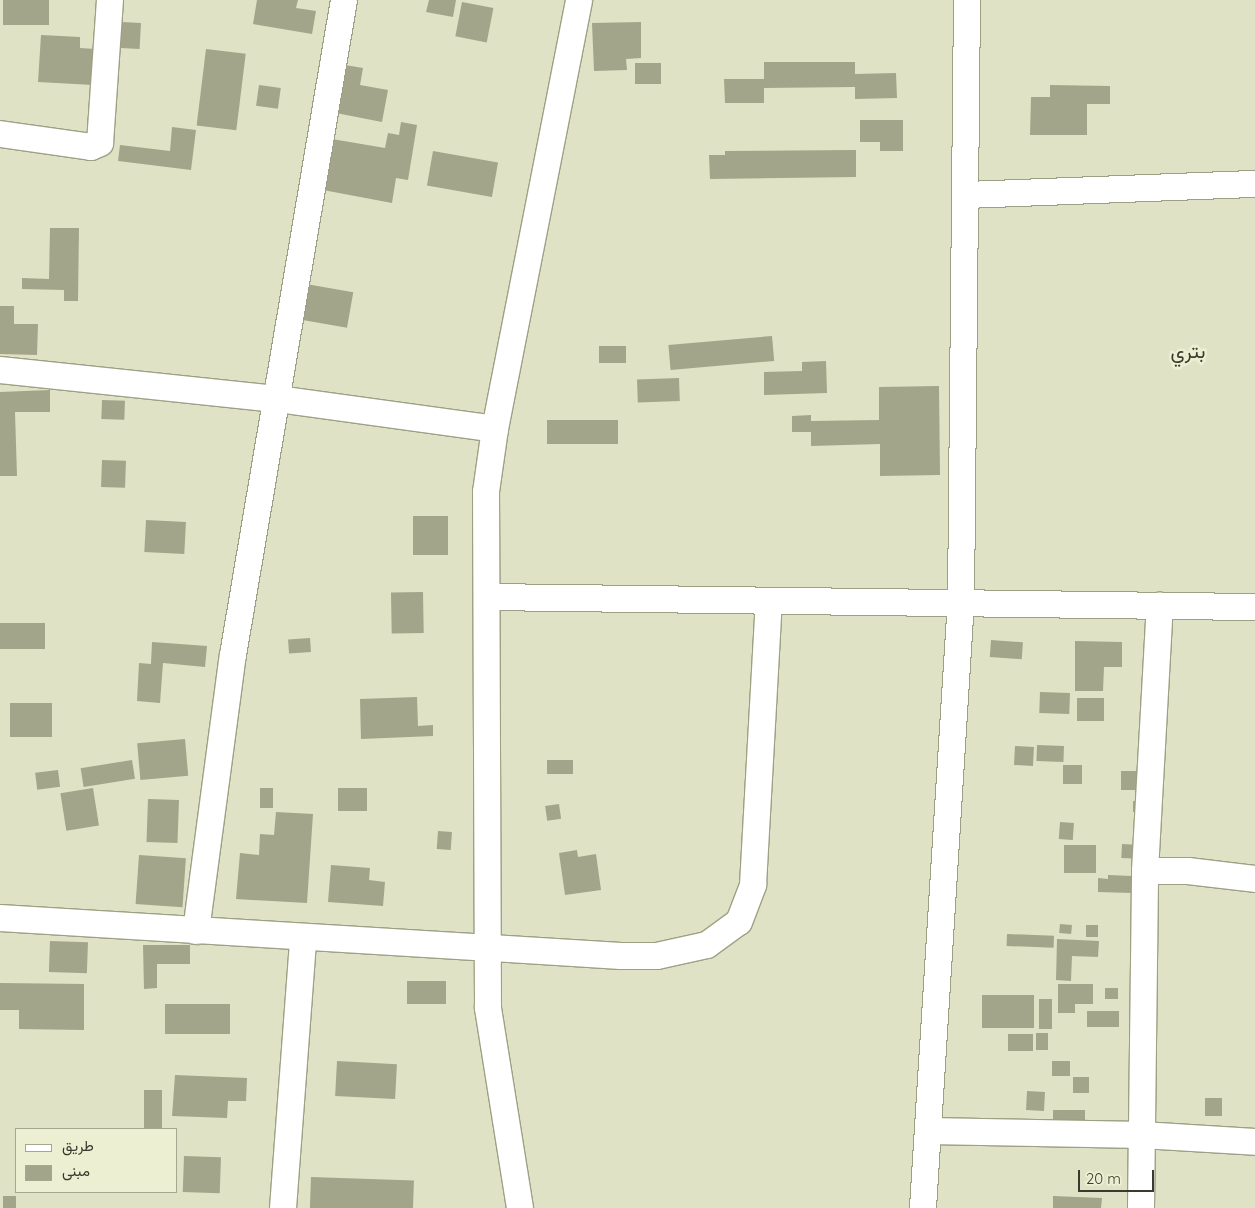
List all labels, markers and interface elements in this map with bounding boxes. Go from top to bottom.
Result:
district label: بتري [1171,338,1205,362]
legend [15,1128,178,1193]
text: طريق [62,1136,94,1155]
scale bar [1080,1160,1156,1192]
text: مبنى [62,1161,90,1180]
text: 20 m [1086,1169,1121,1188]

